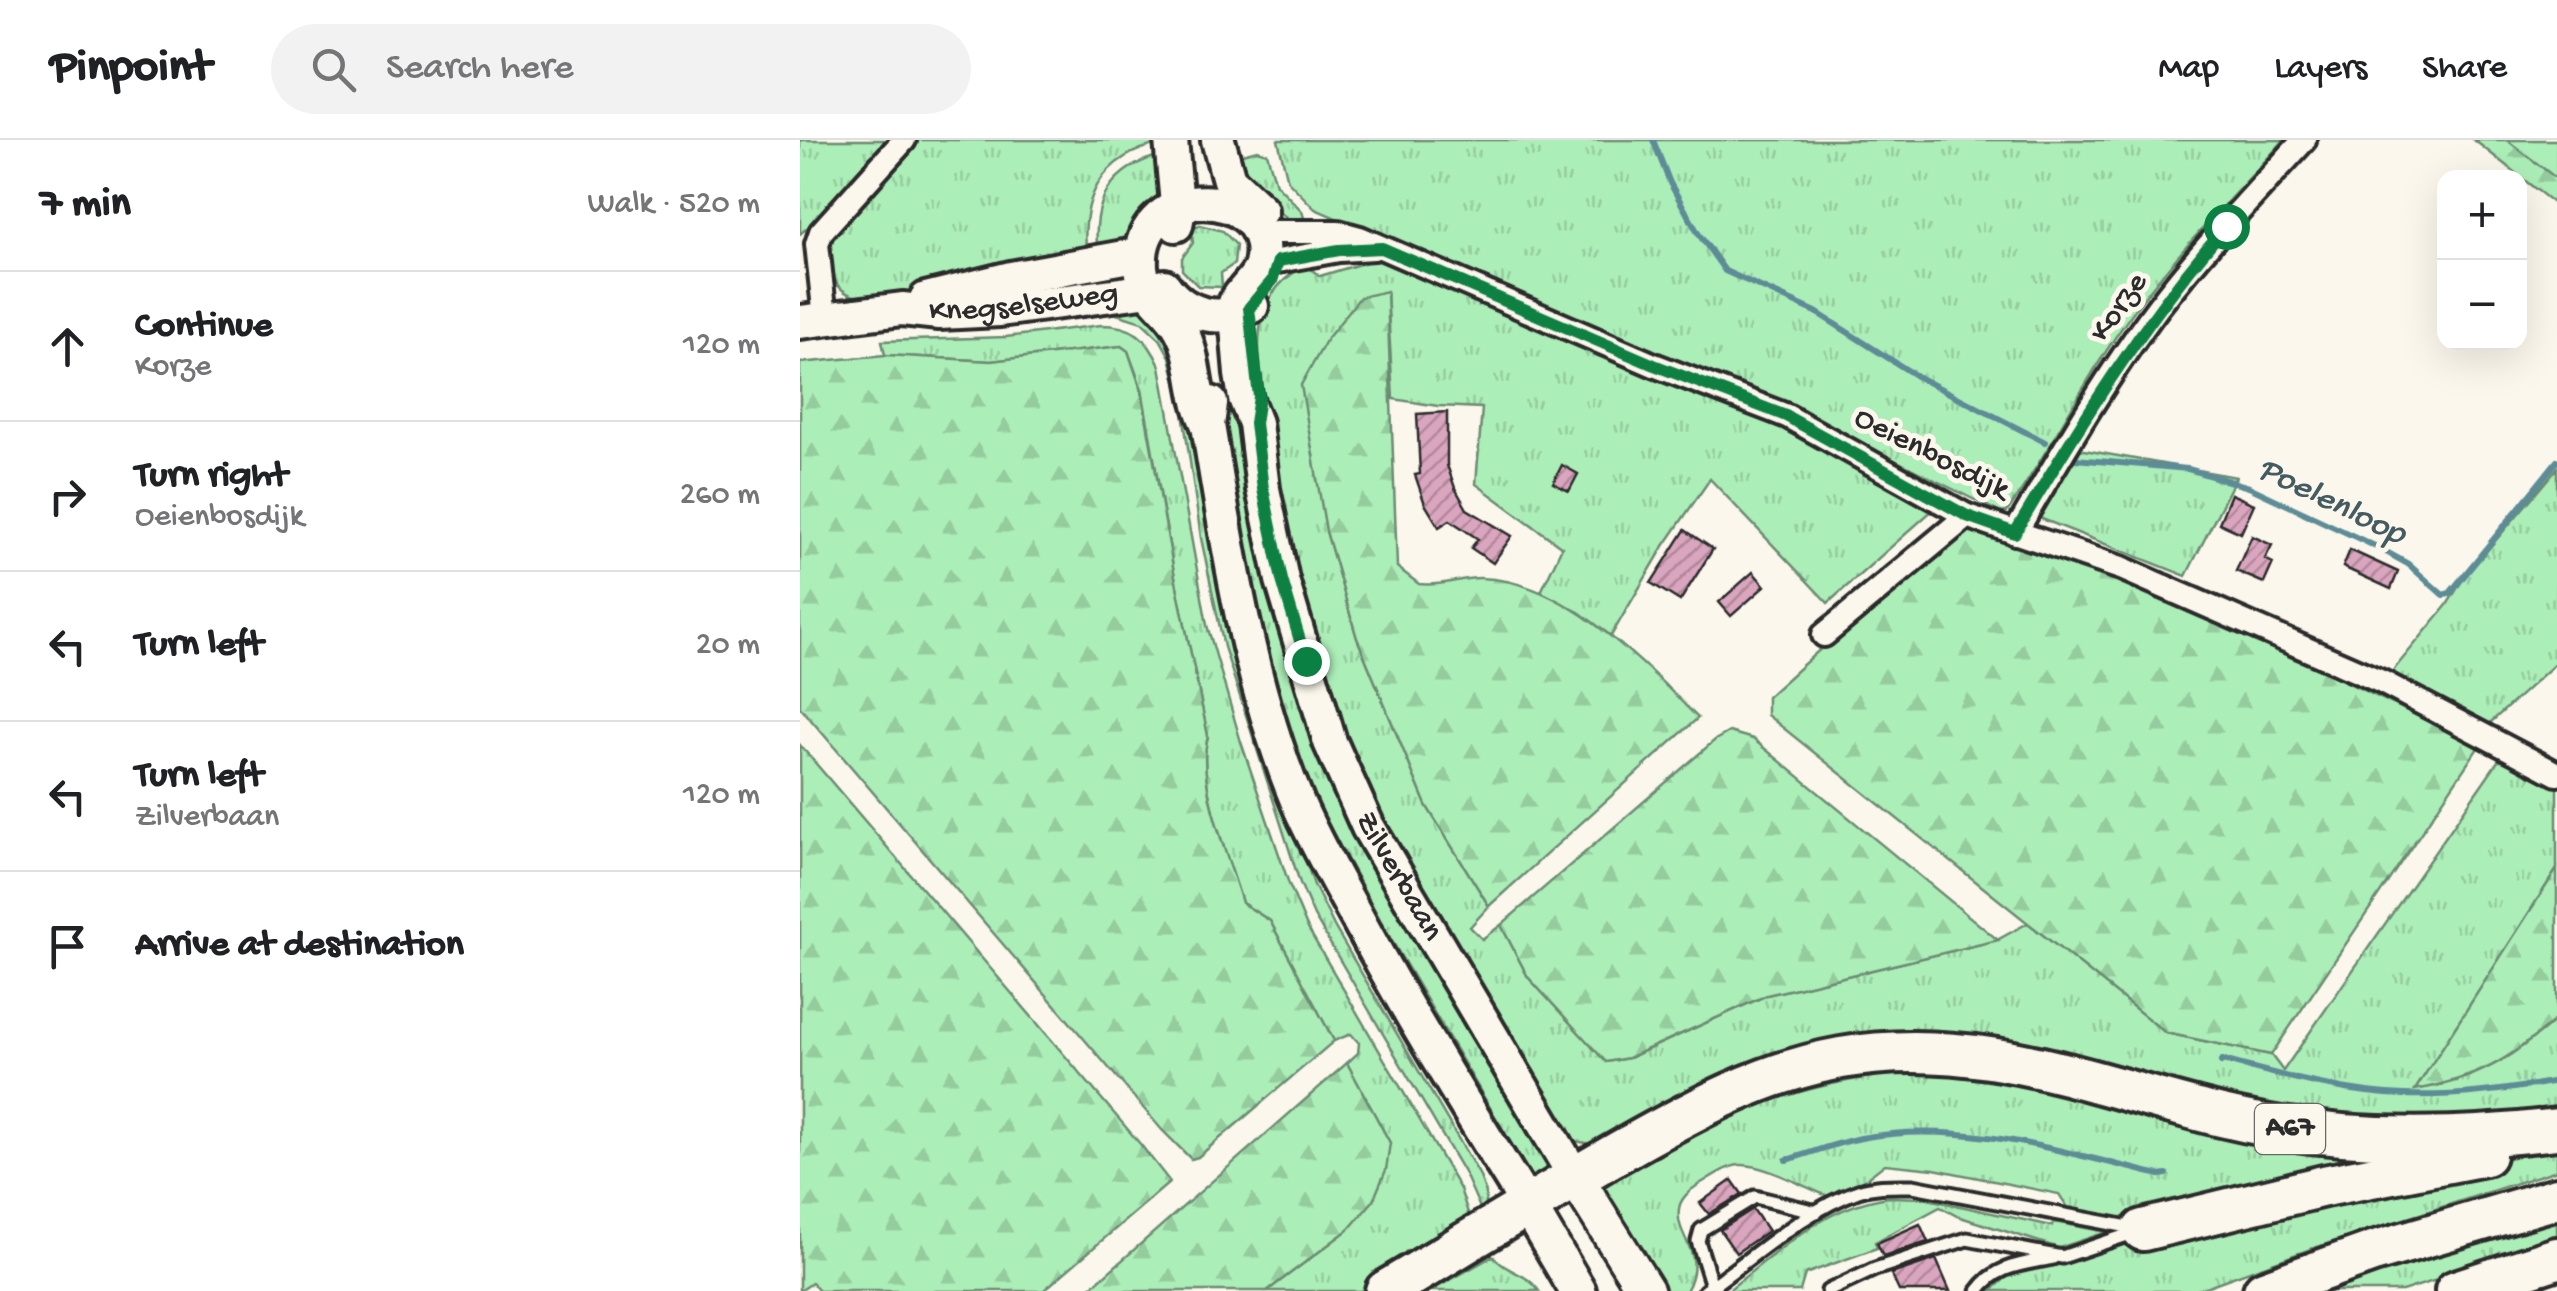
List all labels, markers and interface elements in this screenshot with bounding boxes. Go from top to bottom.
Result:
search box [271,24,971,114]
text: Pinpoint [50,41,211,98]
icon: search [306,42,361,97]
text: Search here [386,47,573,91]
text: Map [2158,49,2219,90]
text: Layers [2274,49,2367,90]
text: Share [2422,49,2507,90]
map controls [2437,170,2527,350]
button: + [2437,170,2527,260]
text: 7 min [40,181,131,230]
text: Walk · 520 m [588,186,760,224]
route start [2204,204,2250,250]
button: − [2437,260,2527,350]
street label: Korze [2083,266,2158,350]
street label: Knegselseweg [927,275,1121,333]
text: Continue [135,305,273,349]
icon: ahead [40,319,95,374]
text: 120 m [683,327,760,365]
text: Korze [135,349,211,387]
street label: Oeienbosdijk [1847,400,2017,512]
water label: Poelenloop [2250,450,2413,557]
text: Turn right [135,455,287,499]
icon: right [40,469,95,524]
text: 260 m [680,477,760,515]
text: Oeienbosdijk [135,499,304,537]
icon: left [40,619,95,674]
text: Turn left [135,624,263,668]
text: 20 m [696,627,760,665]
route end [1284,639,1330,685]
text: Turn left [135,755,263,799]
icon: left [40,769,95,824]
text: 120 m [683,777,760,815]
text: Zilverbaan [135,799,279,837]
street label: Zilverbaan [1345,806,1451,949]
icon: arrive [40,919,95,974]
text: Arrive at destination [135,924,464,968]
road number: A67 [2255,1104,2325,1154]

